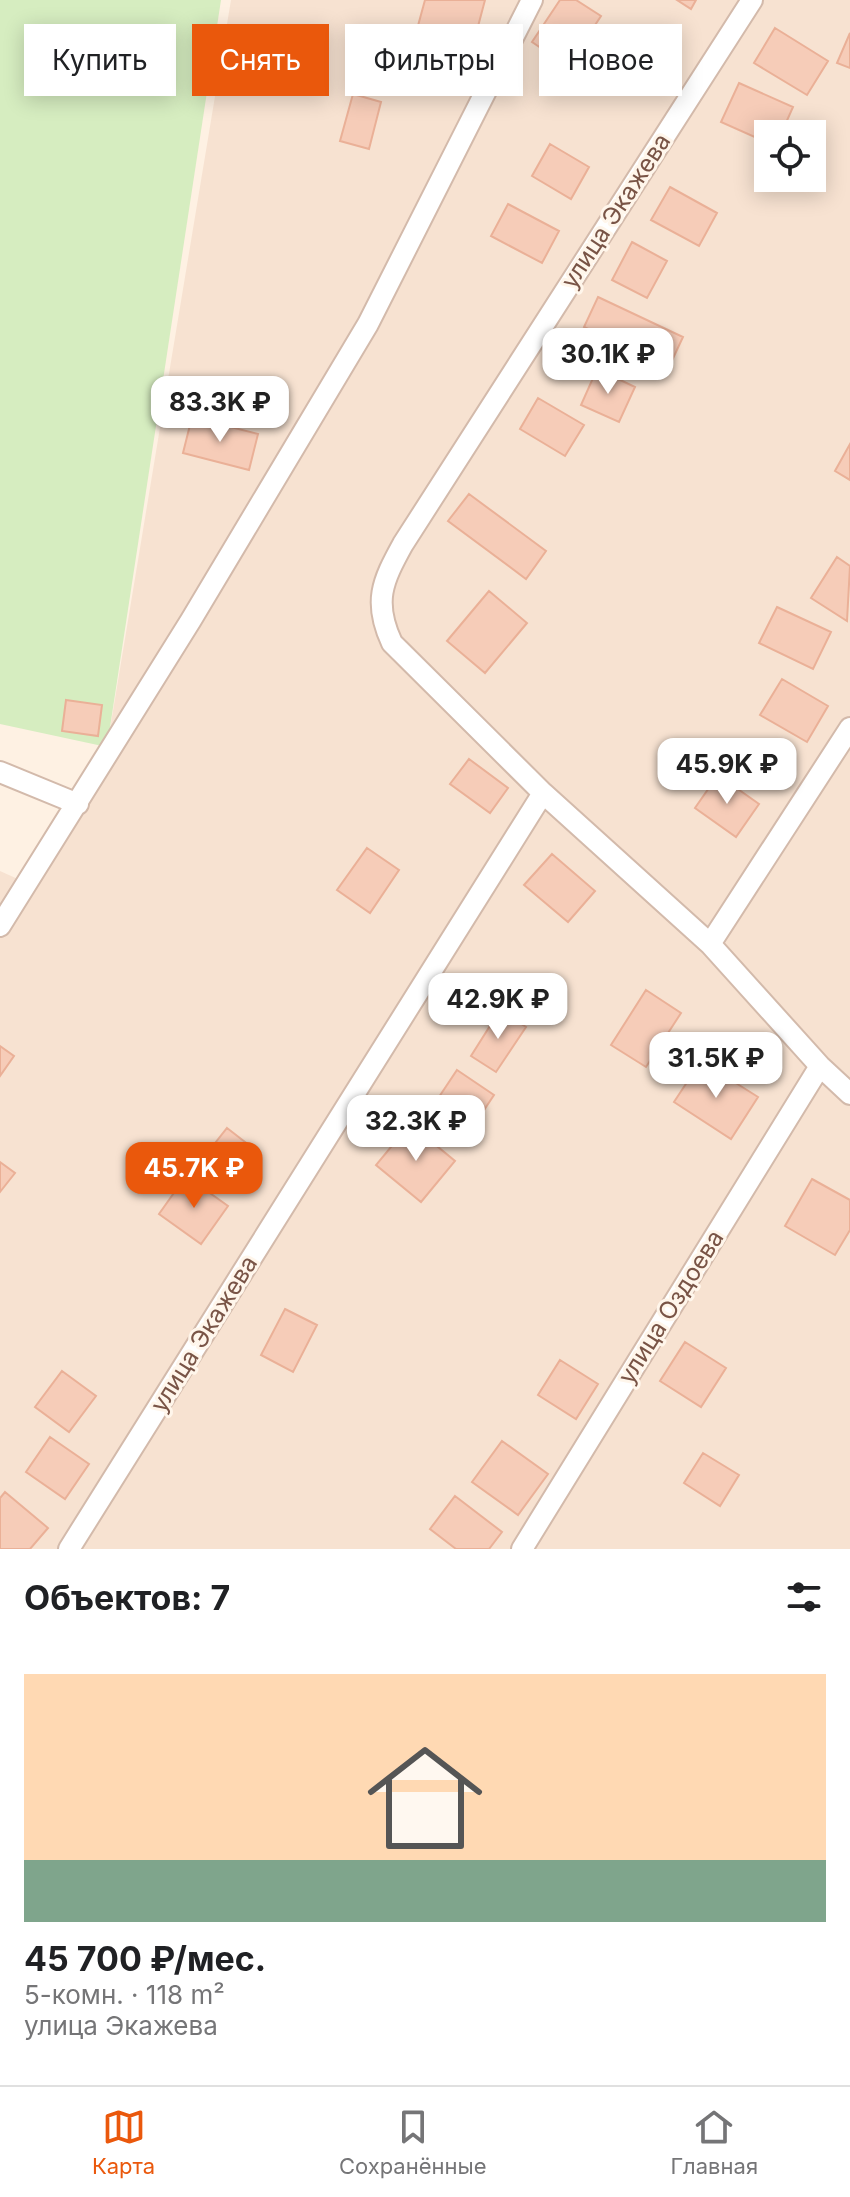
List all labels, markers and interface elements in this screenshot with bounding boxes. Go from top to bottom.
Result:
chip: Купить [24,24,176,96]
chip: Снять [192,24,329,96]
chip: Фильтры [345,24,523,96]
chip: Новое [539,24,682,96]
map controls [754,120,826,192]
button: locate [754,120,826,192]
street label: улица Экажева [555,128,676,294]
pin: 30.1K ₽ [534,328,682,396]
text: 30.1K ₽ [560,338,656,369]
pin: 83.3K ₽ [146,376,294,444]
text: 83.3K ₽ [169,386,271,417]
pin: 45.9K ₽ [653,738,801,806]
text: 45.9K ₽ [676,748,778,779]
pin: 42.9K ₽ [424,973,572,1041]
text: 42.9K ₽ [446,983,550,1014]
pin: 31.5K ₽ [642,1032,790,1100]
text: 31.5K ₽ [667,1042,765,1073]
pin: 32.3K ₽ [342,1095,490,1163]
text: 32.3K ₽ [365,1105,467,1136]
pin: 45.7K ₽ [120,1142,268,1210]
text: 45.7K ₽ [144,1152,244,1183]
street label: улица Оздоева [612,1225,729,1389]
street label: улица Экажева [144,1250,263,1417]
icon: filters [782,1575,826,1619]
text: Объектов: 7 [24,1577,230,1618]
icon: home [353,1726,497,1870]
text: 45 700 ₽/мес. [24,1938,266,1979]
text: 5-комн. · 118 m² [24,1979,225,2010]
text: улица Экажева [24,2010,218,2041]
tab: Карта [92,2105,155,2179]
tab: Сохранённые [339,2105,487,2179]
tab: Главная [670,2105,758,2179]

